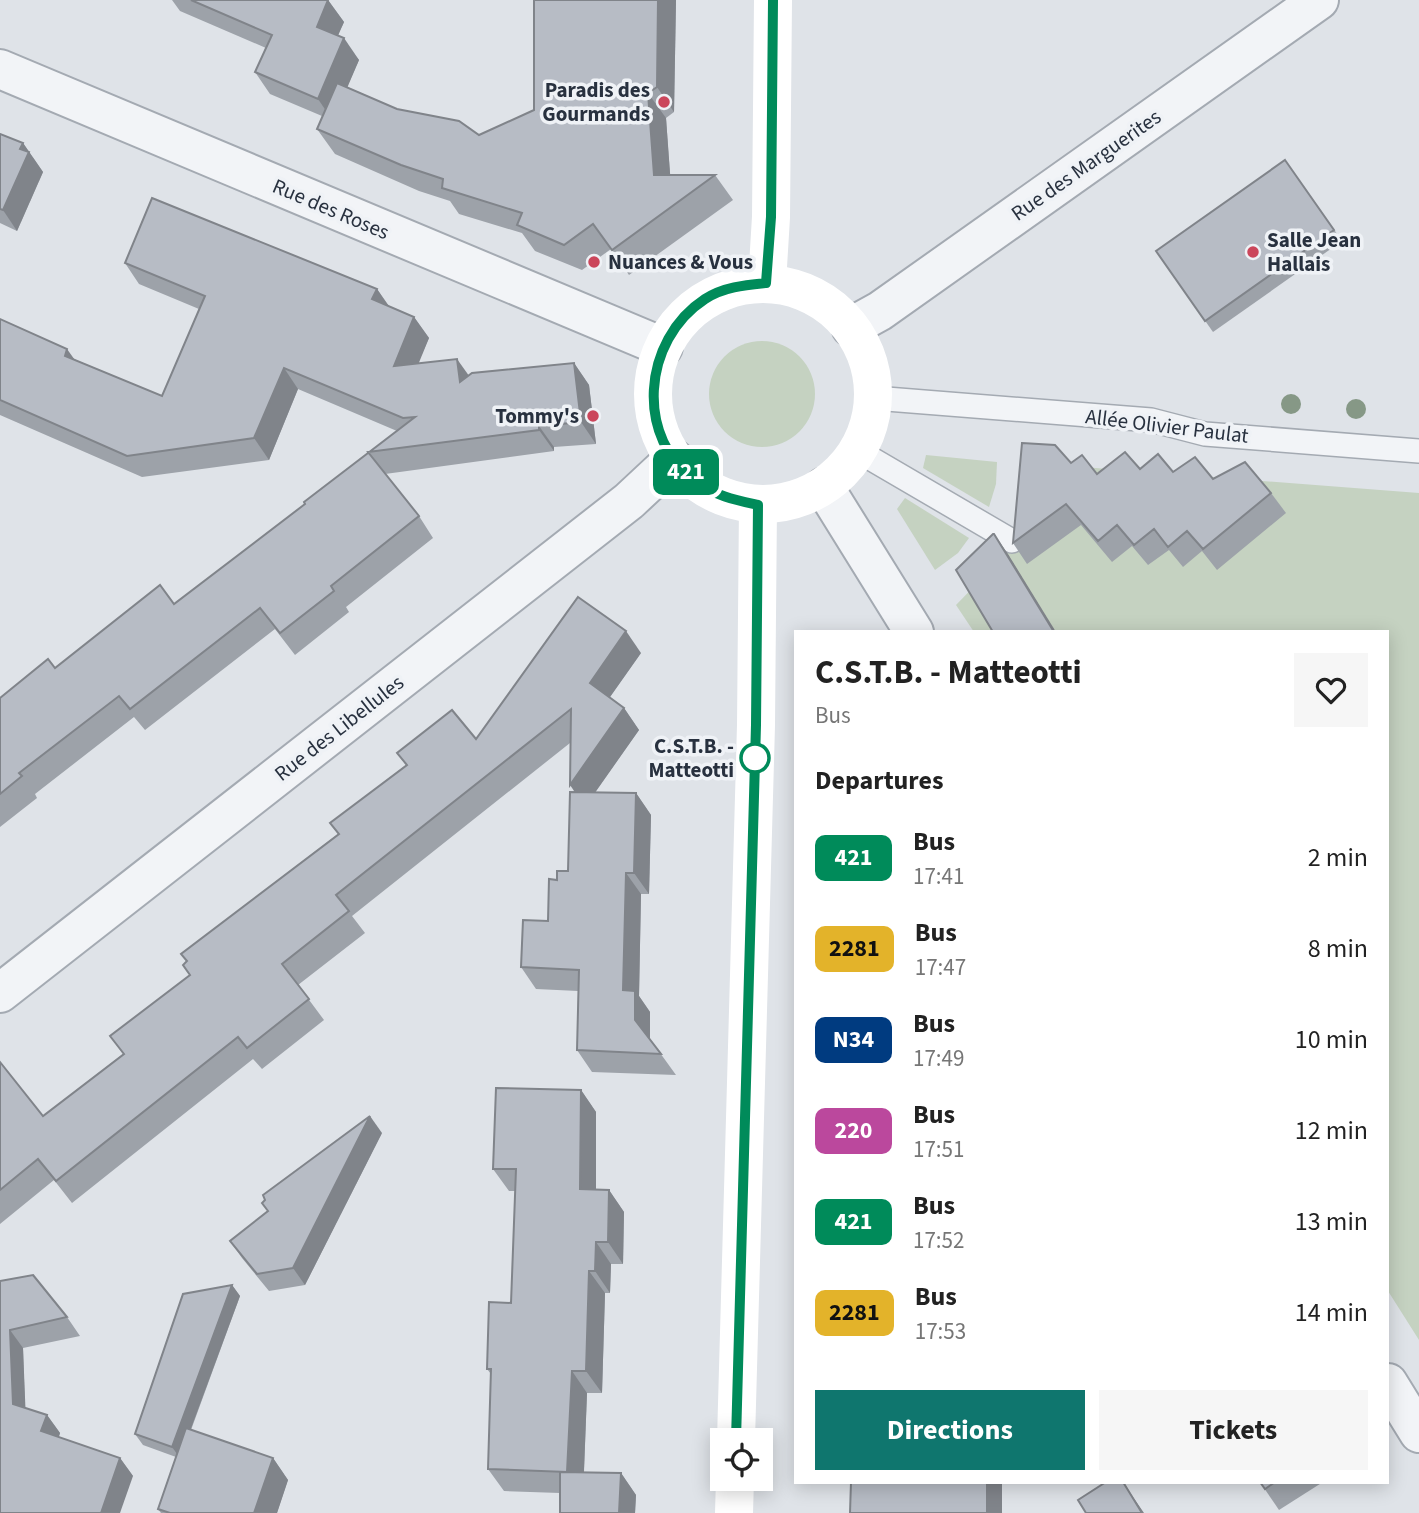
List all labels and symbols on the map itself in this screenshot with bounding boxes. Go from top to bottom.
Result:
place label: Paradis des Gourmands [542,75,650,129]
marker: Paradis des Gourmands [656,94,672,110]
street label: Rue des Marguerites [1005,102,1167,228]
street label: Rue des Roses [268,171,394,247]
place label: Salle Jean Hallais [1267,225,1361,279]
marker: Salle Jean Hallais [1245,244,1261,260]
place label: Nuances & Vous [608,247,753,277]
marker: Nuances & Vous [586,254,602,270]
place label: Tommy's [495,401,579,431]
street label: Allée Olivier Paulat [1084,401,1250,451]
marker: Tommy's [585,408,601,424]
line badge: 421 [646,449,726,495]
street label: Rue des Libellules [268,668,410,788]
place label: C.S.T.B. - Matteotti [649,731,734,785]
marker: C.S.T.B. - Matteotti [740,743,770,773]

